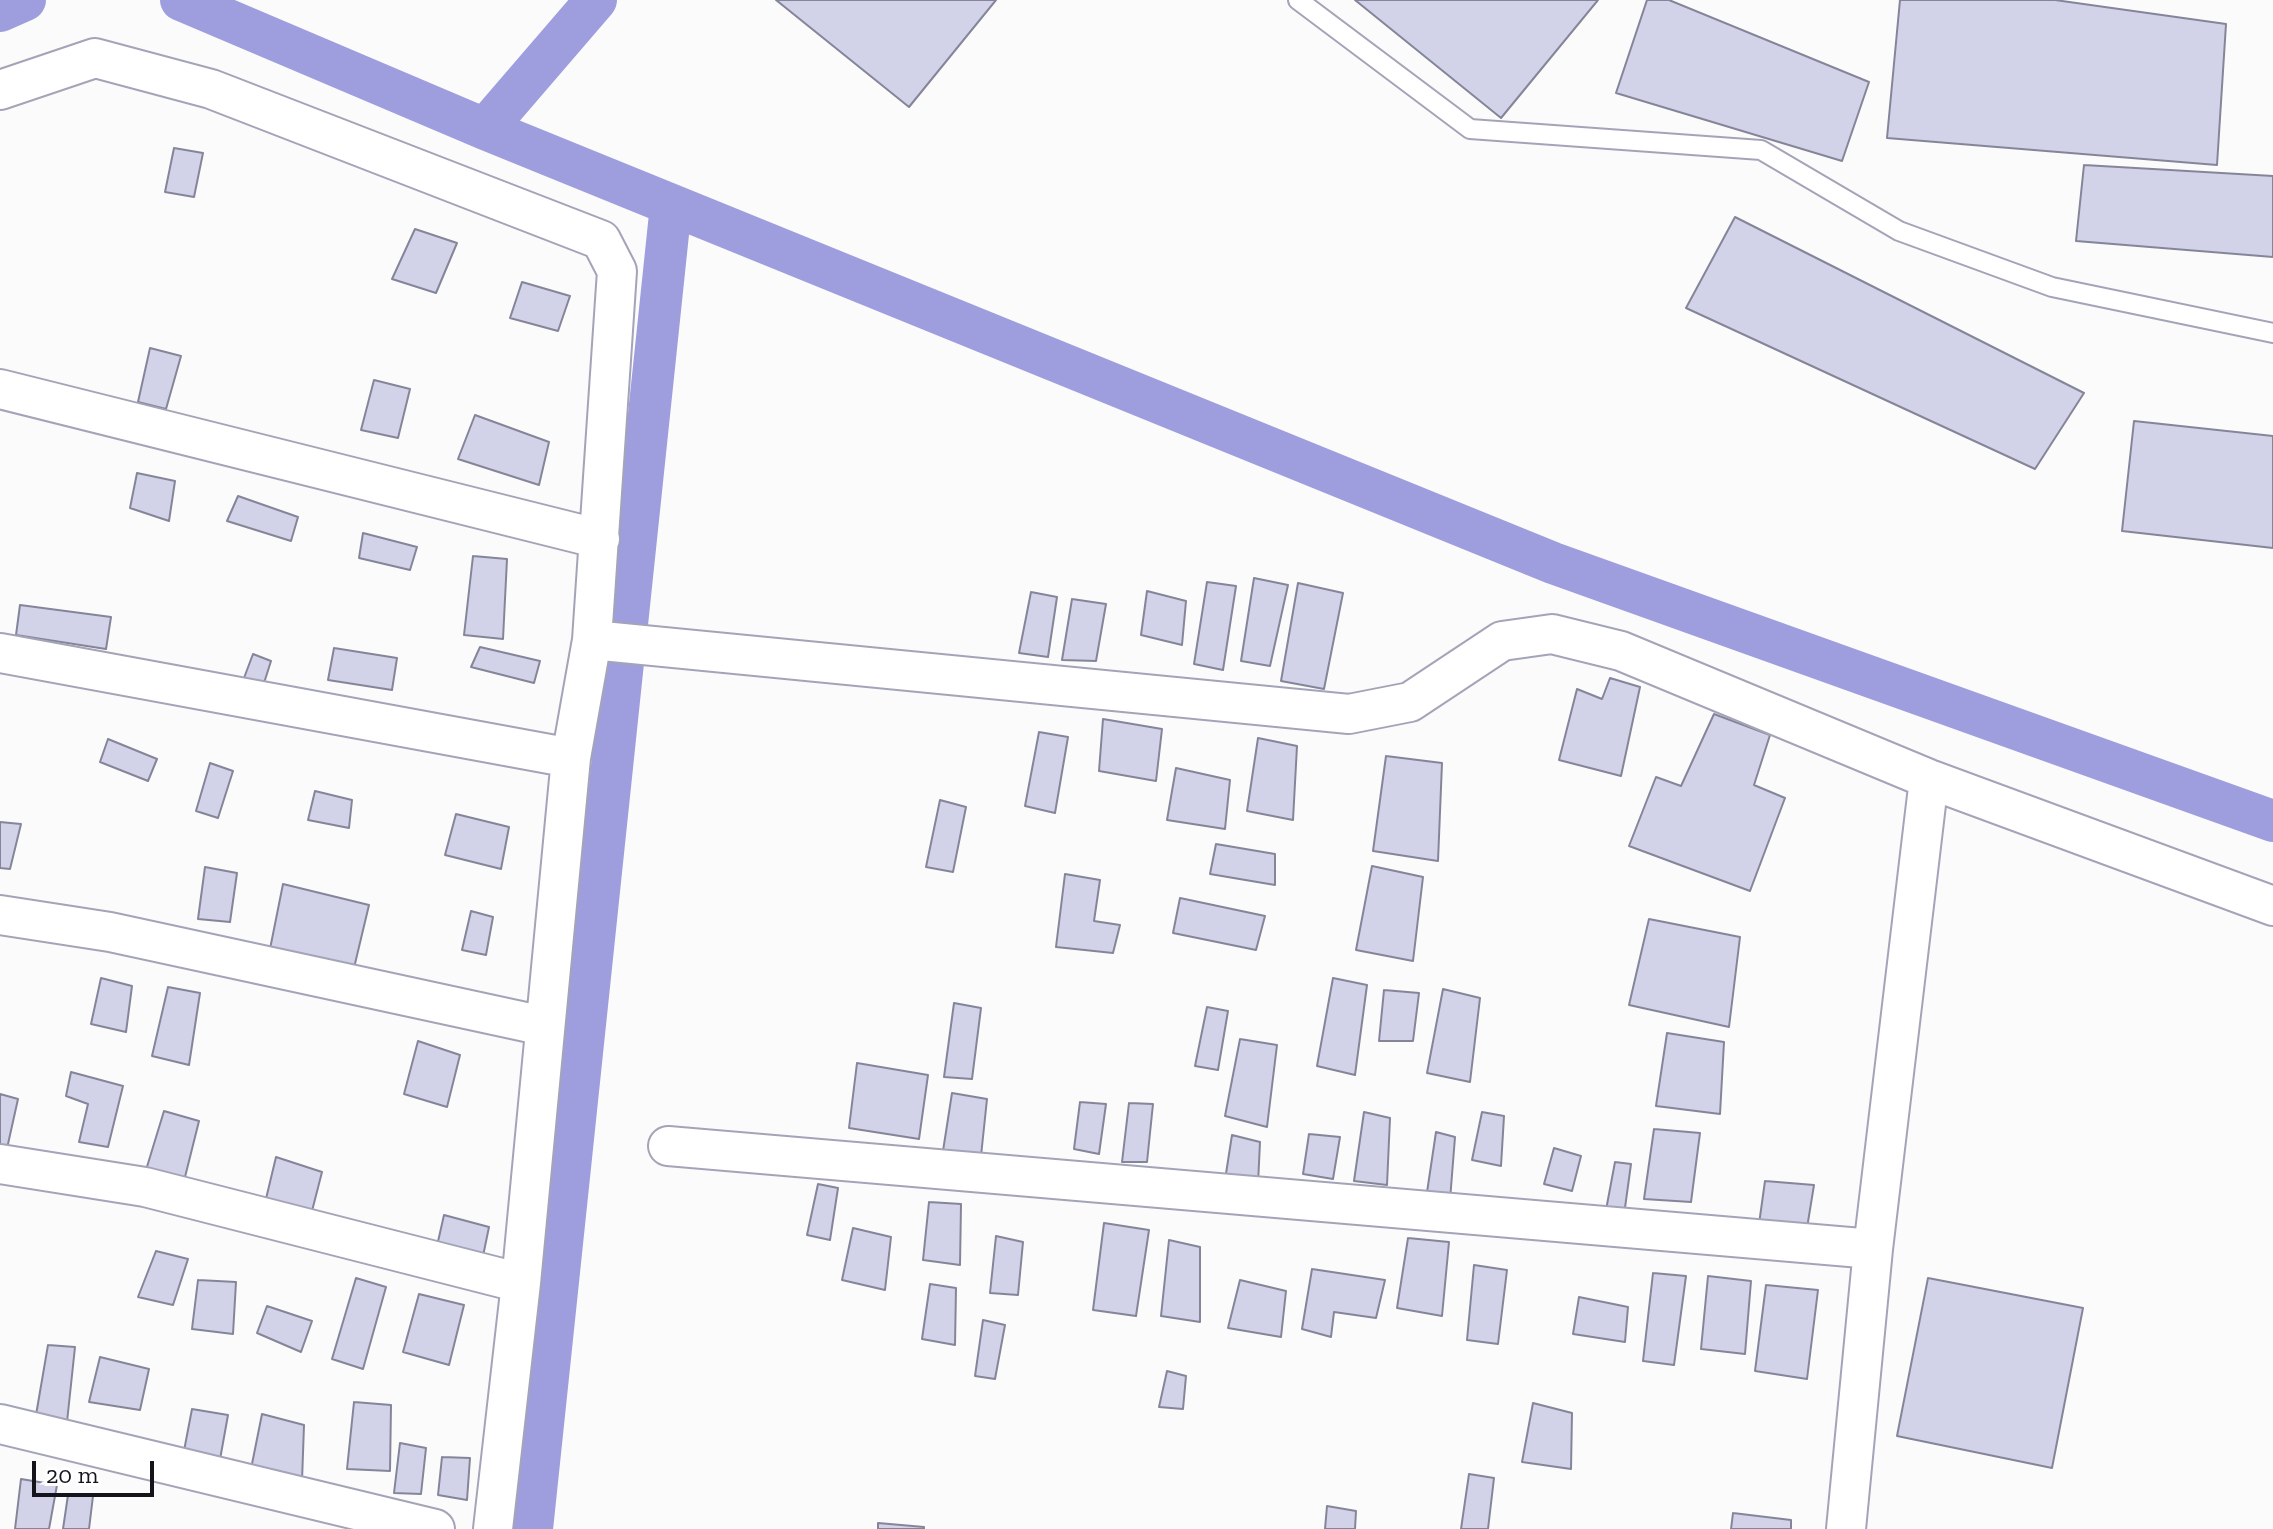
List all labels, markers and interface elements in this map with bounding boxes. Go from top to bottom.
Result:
scale bar [36,1445,158,1495]
text: 20 m [46,1460,98,1489]

